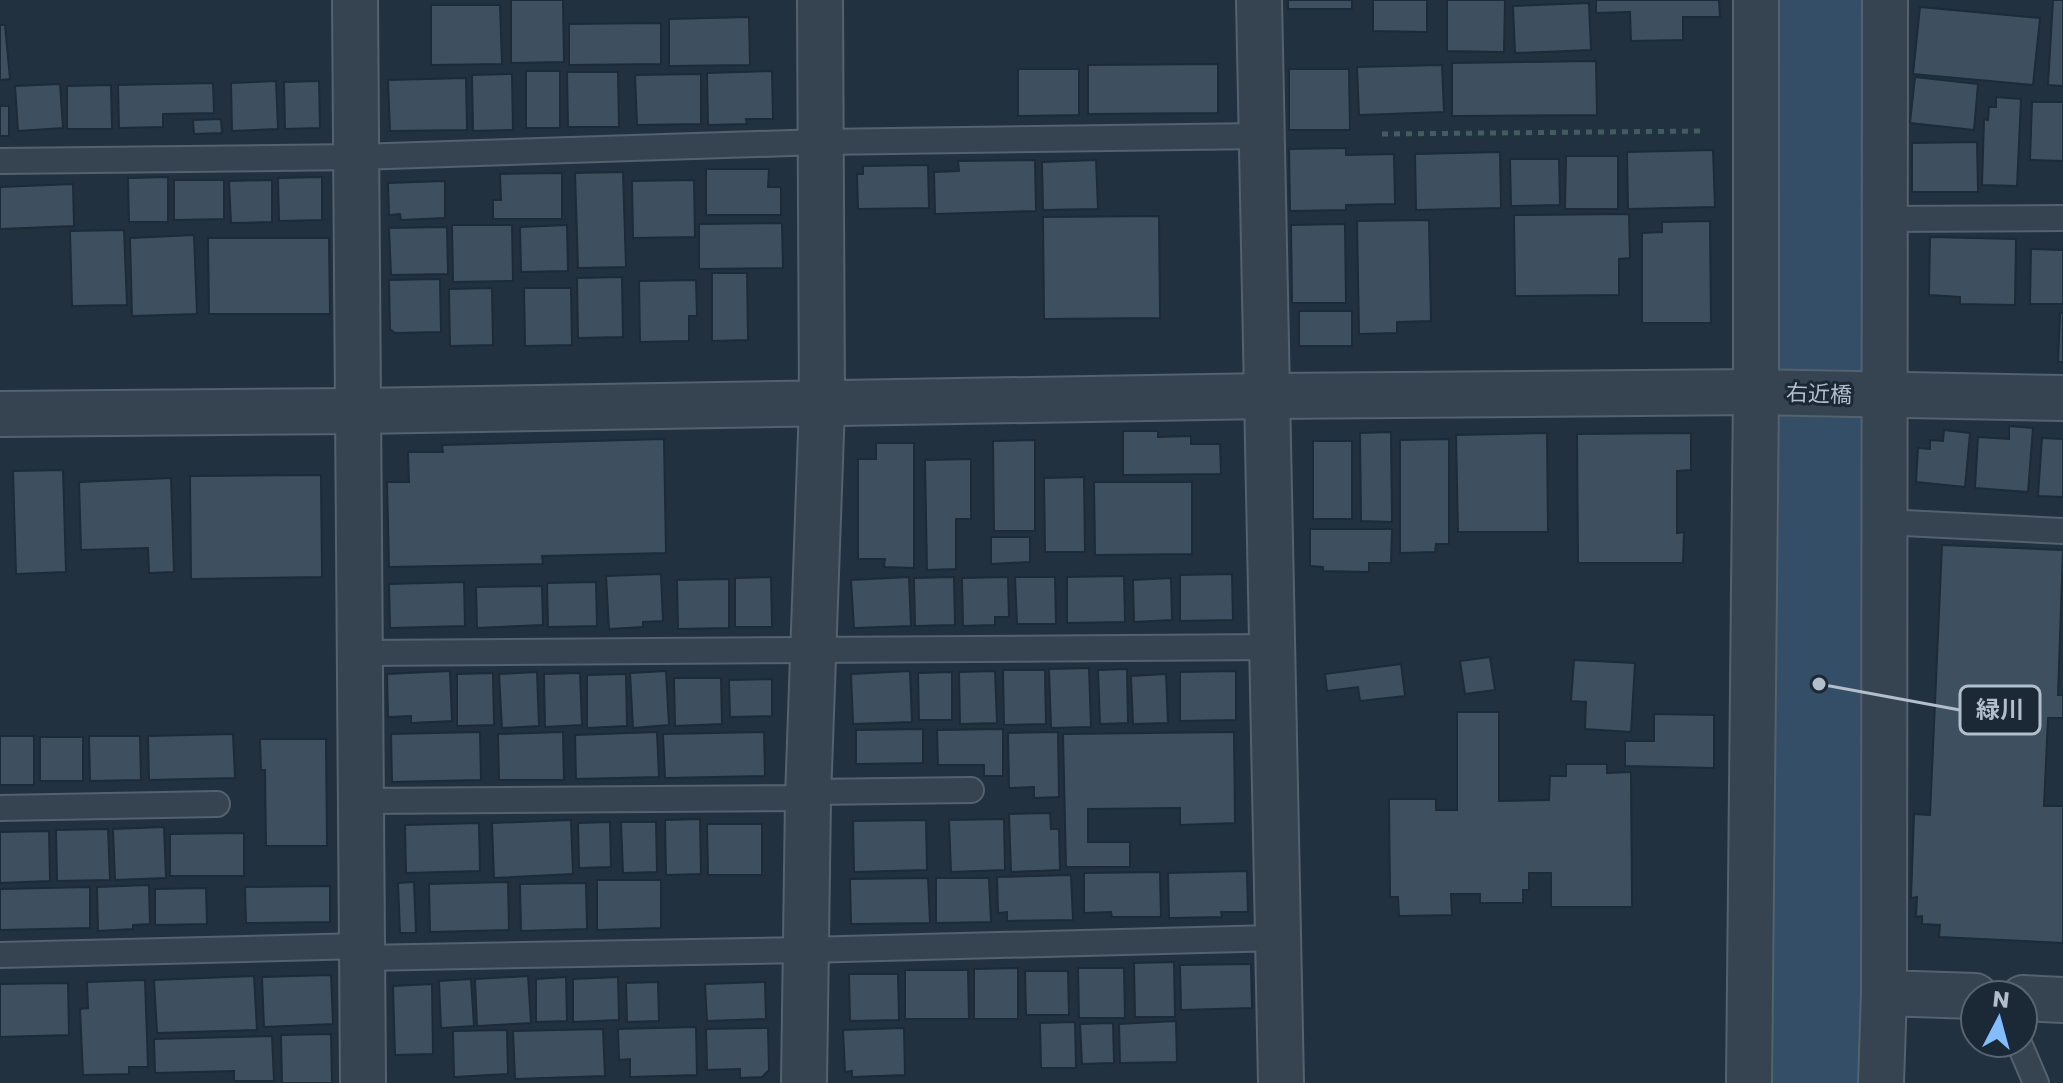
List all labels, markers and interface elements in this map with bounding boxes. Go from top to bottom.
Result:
street label: 右近橋 [1785,377,1853,411]
callout: 緑川 [1960,686,2040,734]
text: 緑川 [1976,693,2024,726]
north arrow [1959,979,2039,1059]
text: N [1991,983,2011,1016]

